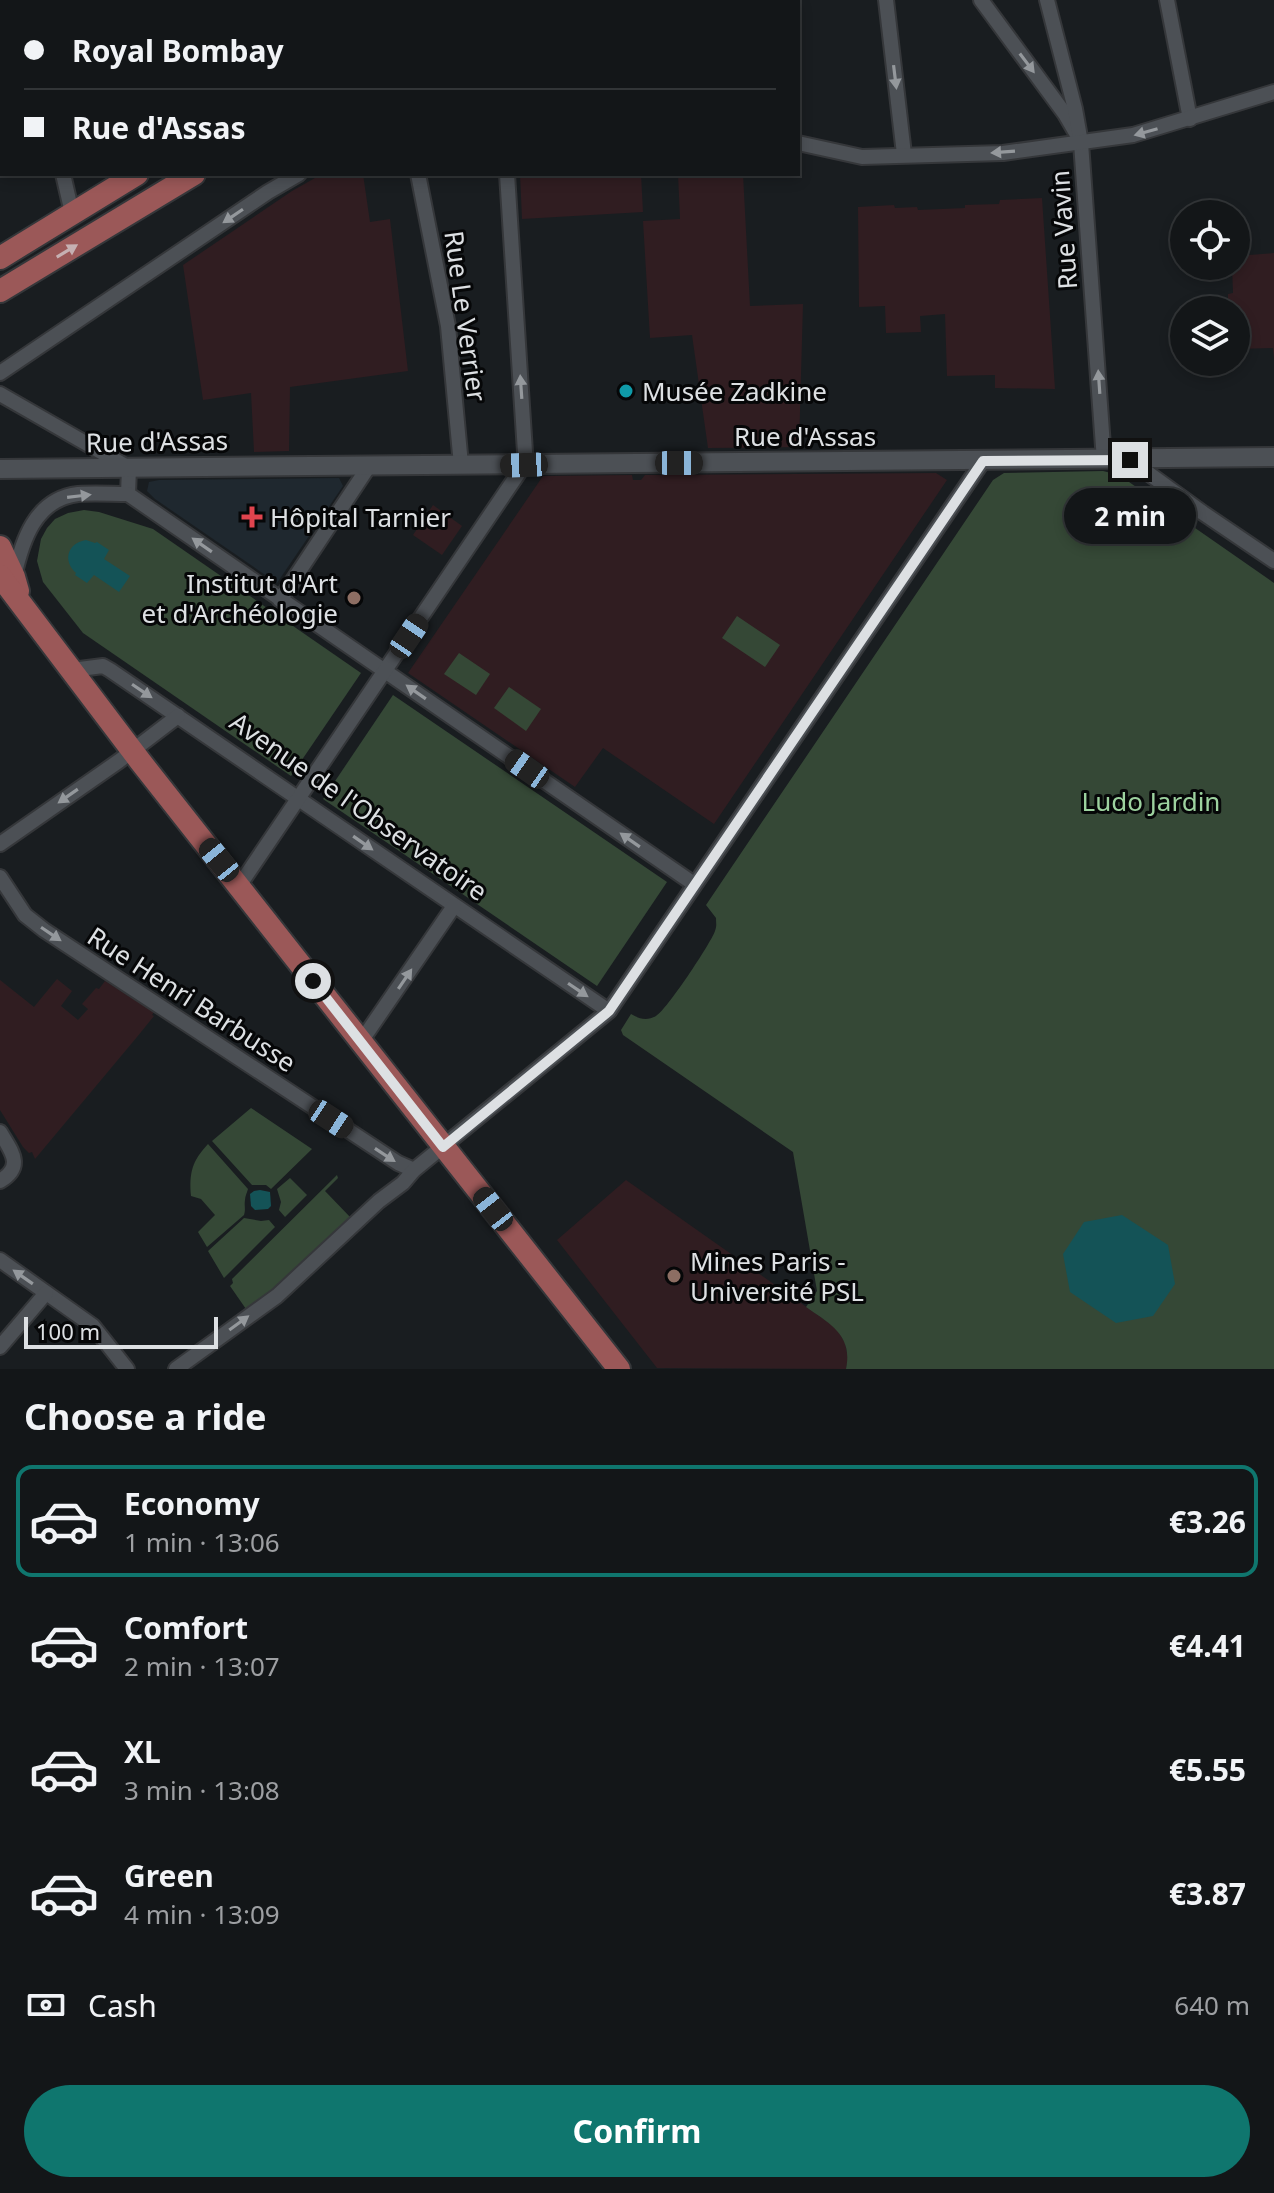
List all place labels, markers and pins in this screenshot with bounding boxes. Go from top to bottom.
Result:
place label: Musée Zadkine [642,373,827,409]
marker: Musée Zadkine [617,382,635,400]
place label: Hôpital Tarnier [270,499,451,535]
marker: Hôpital Tarnier [241,506,263,528]
place label: Institut d'Art et d'Archéologie [142,565,338,631]
marker: Institut d'Art et d'Archéologie [345,589,363,607]
place label: Mines Paris - Université PSL [690,1243,864,1309]
marker: Mines Paris - Université PSL [665,1267,683,1285]

